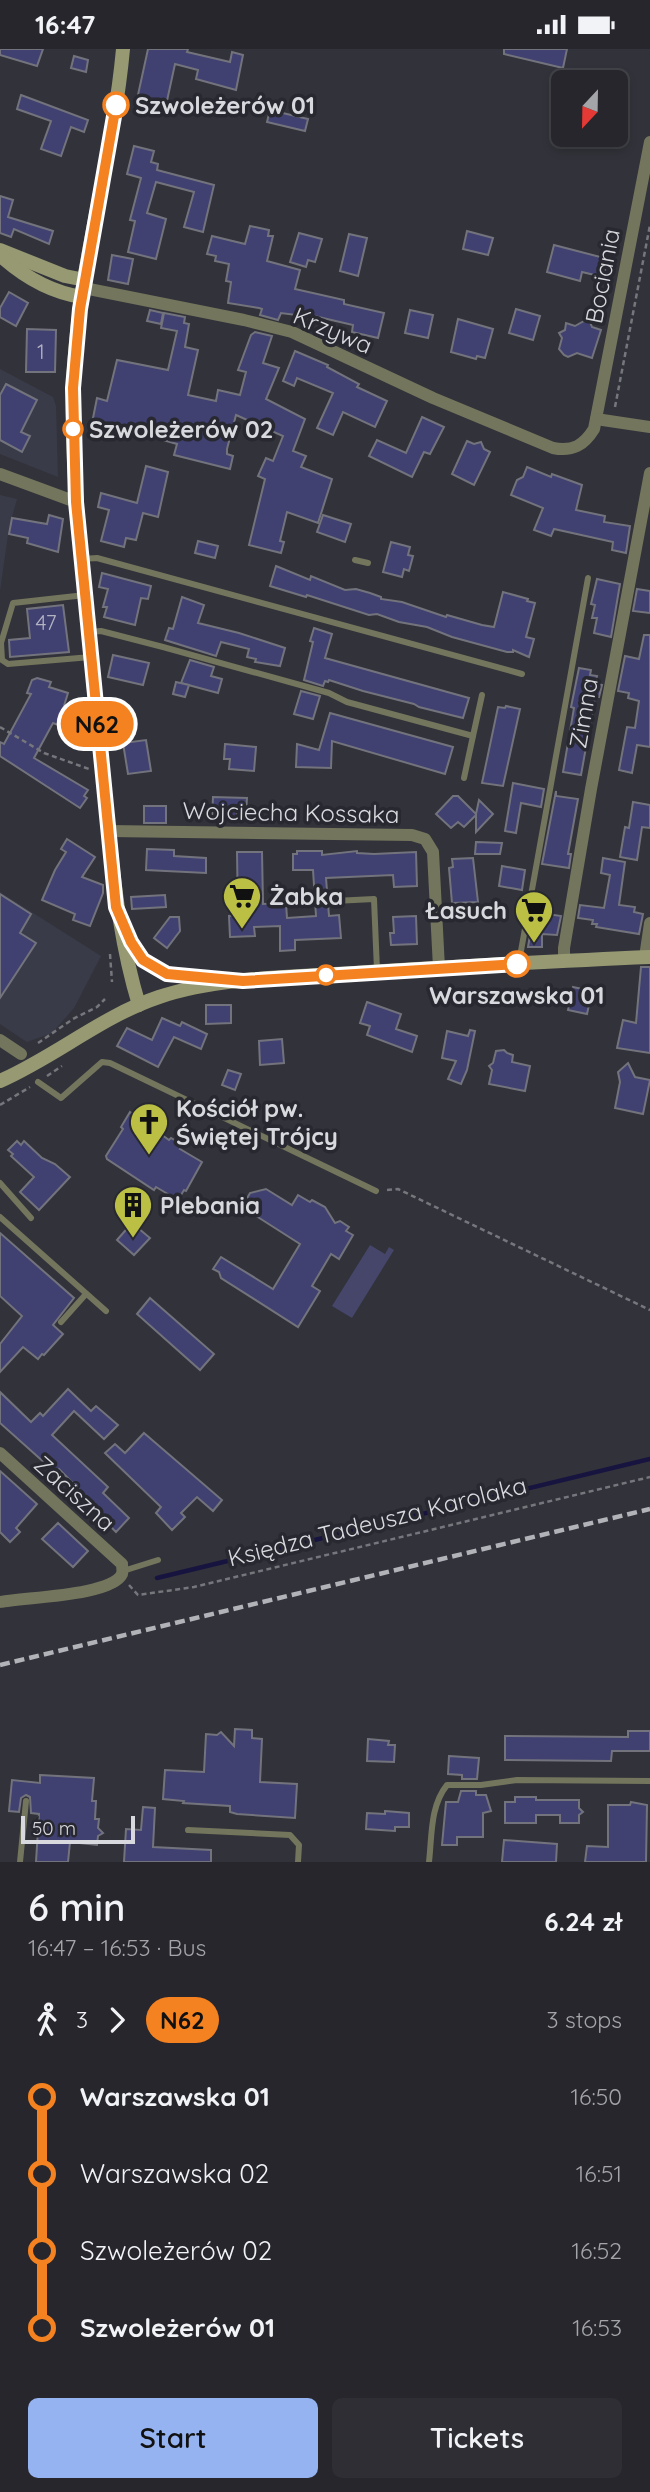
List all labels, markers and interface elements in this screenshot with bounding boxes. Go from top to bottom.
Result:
text: 16:47 [35,8,95,41]
north arrow [551,70,628,147]
map controls [551,70,628,147]
place label: Szwoleżerów 01 [135,90,315,120]
marker: Szwoleżerów 01 [103,92,129,118]
street label: Bociania [578,226,626,326]
street label: Krzywa [289,300,377,360]
house number: 1 [37,338,45,364]
place label: Szwoleżerów 02 [89,414,273,444]
marker: Szwoleżerów 02 [63,419,83,439]
house number: 47 [35,609,57,635]
street label: Zimna [562,675,604,751]
line badge: N62 [57,701,137,747]
text: N62 [75,709,119,739]
street label: Wojciecha Kossaka [182,795,400,829]
supermarket icon: Żabka [221,875,263,930]
place label: Żabka [269,881,343,911]
supermarket icon: Łasuch [513,889,555,944]
place label: Łasuch [425,895,507,925]
marker: Warszawska 01 [504,951,530,977]
unlabelled marker [316,965,336,985]
place label: Warszawska 01 [429,980,605,1010]
place label: Kościół pw. Świętej Trójcy [176,1093,338,1151]
church icon: Kościół pw. Świętej Trójcy [128,1101,170,1156]
building icon: Plebania [112,1184,154,1239]
place label: Plebania [160,1190,260,1220]
street label: Zaciszna [28,1449,122,1537]
street label: Księdza Tadeusza Karolaka [225,1469,529,1573]
scale bar [21,1813,135,1845]
text: 50 m [32,1816,76,1840]
text: 6 min [28,1883,125,1931]
text: 6.24 zł [544,1905,622,1938]
text: 16:47 – 16:53 · Bus [28,1933,206,1962]
icon: walk [28,2001,66,2039]
icon: forward [98,2001,136,2039]
text: 3 [76,2005,88,2034]
text: N62 [160,2005,205,2035]
text: 3 stops [547,2005,622,2034]
text: Warszawska 01 [80,2080,270,2113]
text: 16:50 [571,2082,622,2111]
text: Warszawska 02 [80,2157,269,2190]
text: 16:51 [576,2159,622,2188]
text: Szwoleżerów 02 [80,2234,272,2267]
text: 16:52 [572,2236,622,2265]
text: Szwoleżerów 01 [80,2311,275,2344]
text: 16:53 [572,2313,622,2342]
button: Start [28,2398,318,2478]
button: Tickets [332,2398,622,2478]

